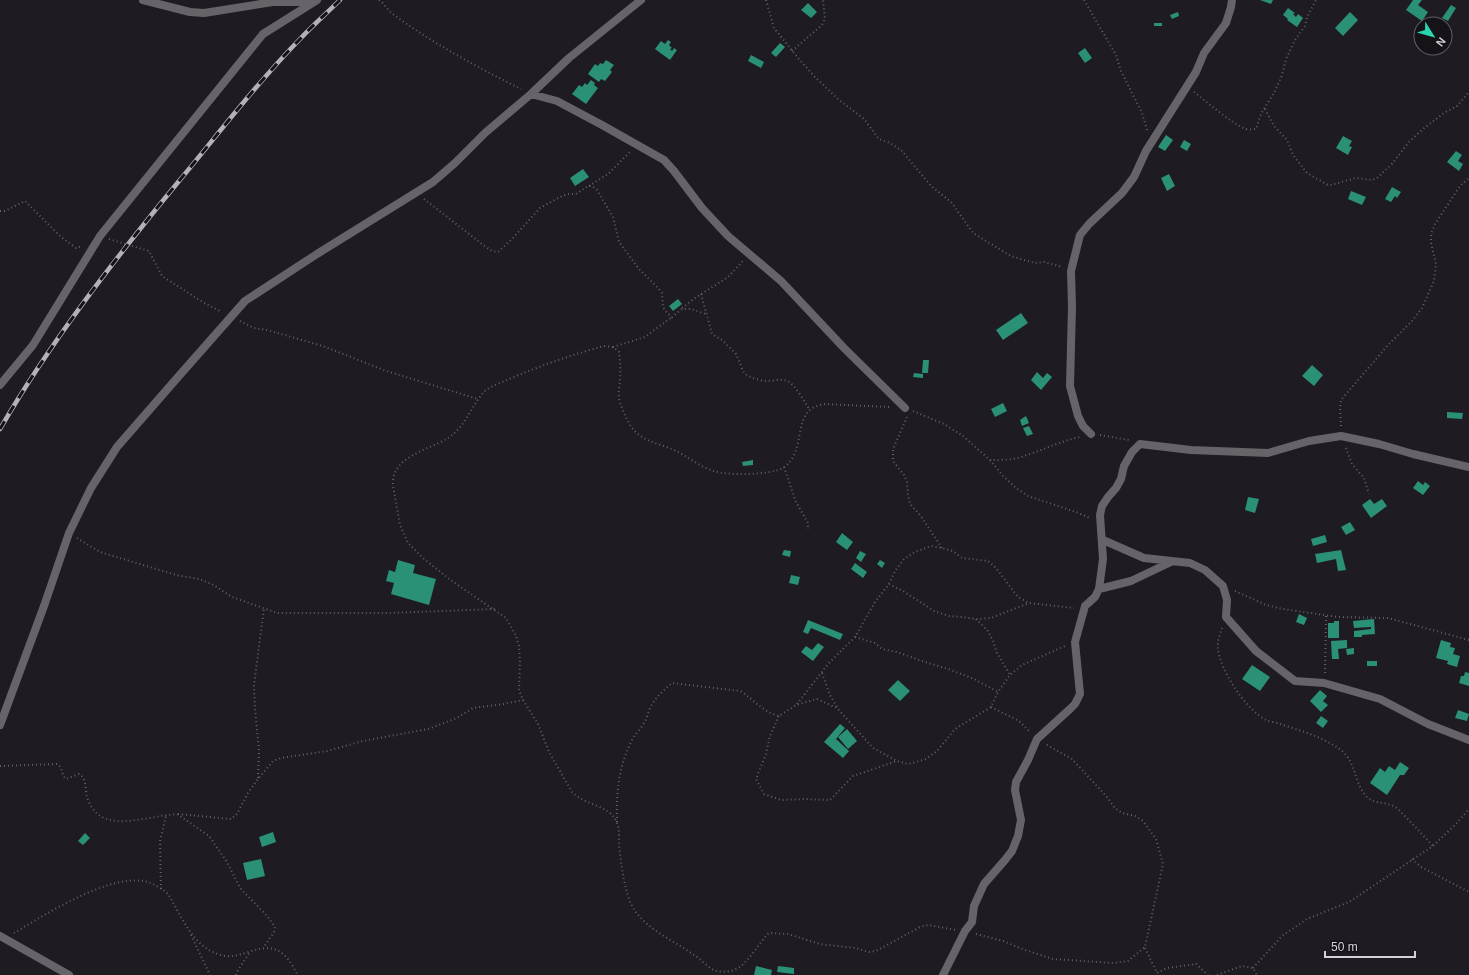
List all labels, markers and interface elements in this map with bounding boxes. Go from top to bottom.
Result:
north arrow [1413,16,1453,56]
text: N [1434,35,1448,49]
scale bar [1325,933,1415,959]
text: 50 m [1331,940,1358,954]

